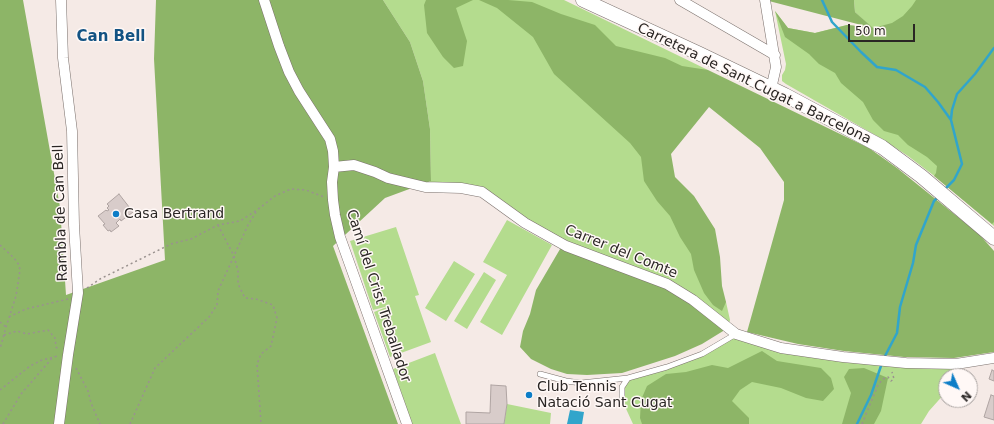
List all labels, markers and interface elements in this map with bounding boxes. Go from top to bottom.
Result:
scale bar [850,16,917,42]
street label: Carretera de Sant Cugat a Barcelona [634,20,874,148]
text: 50 m [855,24,886,38]
district label: Can Bell [77,28,145,46]
street label: Rambla de Can Bell [50,144,72,282]
place label: Casa Bertrand [124,206,224,222]
street label: Camí del Crist Treballador [342,208,414,384]
marker: Casa Bertrand [111,209,121,219]
street label: Carrer del Comte [562,222,680,282]
north arrow [938,368,978,408]
place label: Club Tennis Natació Sant Cugat [537,379,673,412]
text: N [958,388,974,404]
marker: Club Tennis Natació Sant Cugat [524,390,534,400]

